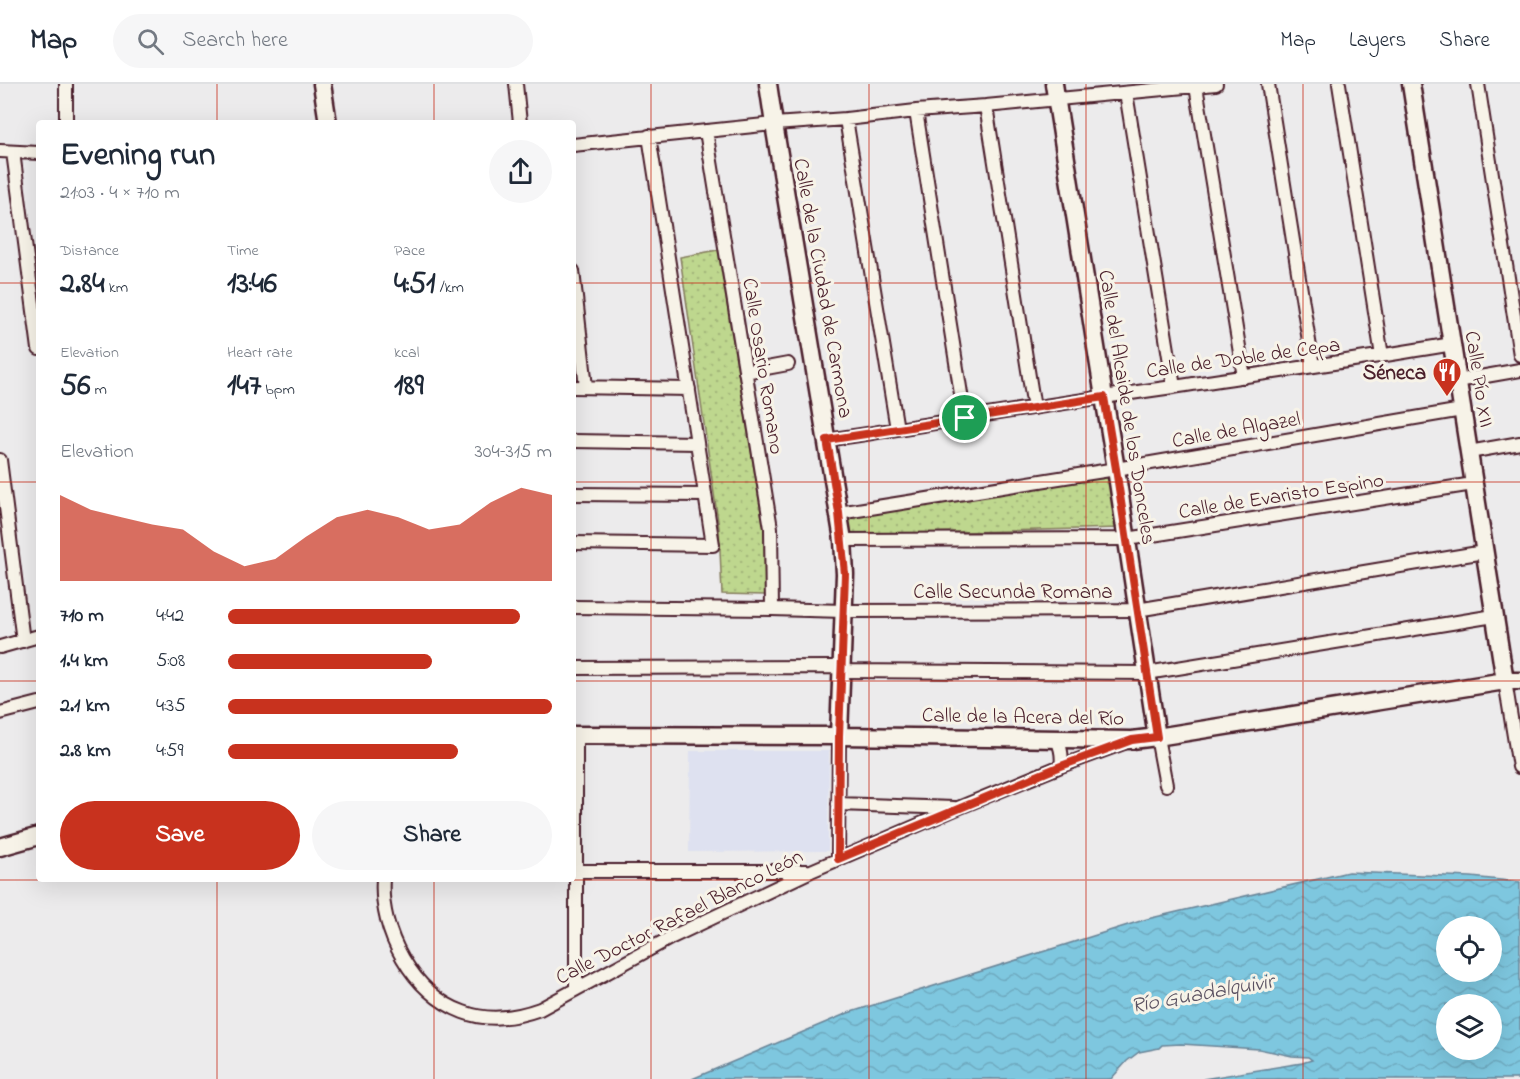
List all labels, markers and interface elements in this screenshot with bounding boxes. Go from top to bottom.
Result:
search box [113,14,533,68]
text: Map [30,21,77,62]
icon: search [134,25,167,58]
text: Search here [182,25,288,57]
text: Map [1280,26,1316,56]
text: Layers [1349,26,1406,56]
text: Share [1439,26,1490,56]
text: Evening run [60,132,215,180]
button: share [489,140,552,203]
street label: Calle de la Ciudad de Carmona [784,156,860,421]
text: 21:03 · 4 × 710 m [60,179,180,208]
text: Distance [60,239,119,263]
text: Time [227,239,259,263]
text: Pace [394,239,425,263]
text: 2.84 [60,263,105,307]
text: 13:46 [227,263,277,307]
text: 4:51 [394,263,436,307]
street label: Calle del Alcaide de los Donceles [1089,268,1163,547]
text: km [105,276,128,300]
text: /km [436,276,464,300]
street label: Calle Osario Romano [733,276,791,457]
street label: Calle Pío XII [1456,329,1500,430]
street label: Calle de Doble de Cepa [1144,331,1342,387]
text: Elevation [60,341,119,365]
text: Heart rate [227,341,293,365]
text: kcal [394,341,419,365]
restaurant icon: Séneca [1431,356,1463,398]
place label: Séneca [1363,359,1426,389]
text: 56 [60,365,90,409]
text: 147 [227,365,261,409]
text: 189 [394,365,424,409]
text: m [90,378,107,402]
text: bpm [261,378,295,402]
pin [939,392,990,443]
icon: arrive [948,401,981,434]
street label: Calle de Algazel [1170,405,1303,459]
text: Elevation [60,438,134,467]
text: 304–315 m [475,438,552,467]
street label: Calle de Evaristo Espino [1177,466,1386,528]
street label: Calle Secunda Romana [913,578,1113,608]
text: 710 m [60,602,104,631]
text: 4:42 [156,602,184,631]
text: 1.4 km [60,647,108,676]
text: 5:08 [156,647,185,676]
text: 2.1 km [60,692,110,721]
text: 4:35 [156,692,186,721]
street label: Calle de la Acera del Río [922,701,1124,735]
text: 2.8 km [60,737,111,766]
text: 4:59 [156,737,183,766]
button: Save [60,801,300,870]
button: Share [312,801,552,870]
street label: Calle Doctor Rafael Blanco León [551,842,809,993]
map controls [1436,916,1502,1060]
button: locate [1436,916,1502,982]
water label: Río Guadalquivir [1129,966,1279,1023]
button: layers [1436,994,1502,1060]

